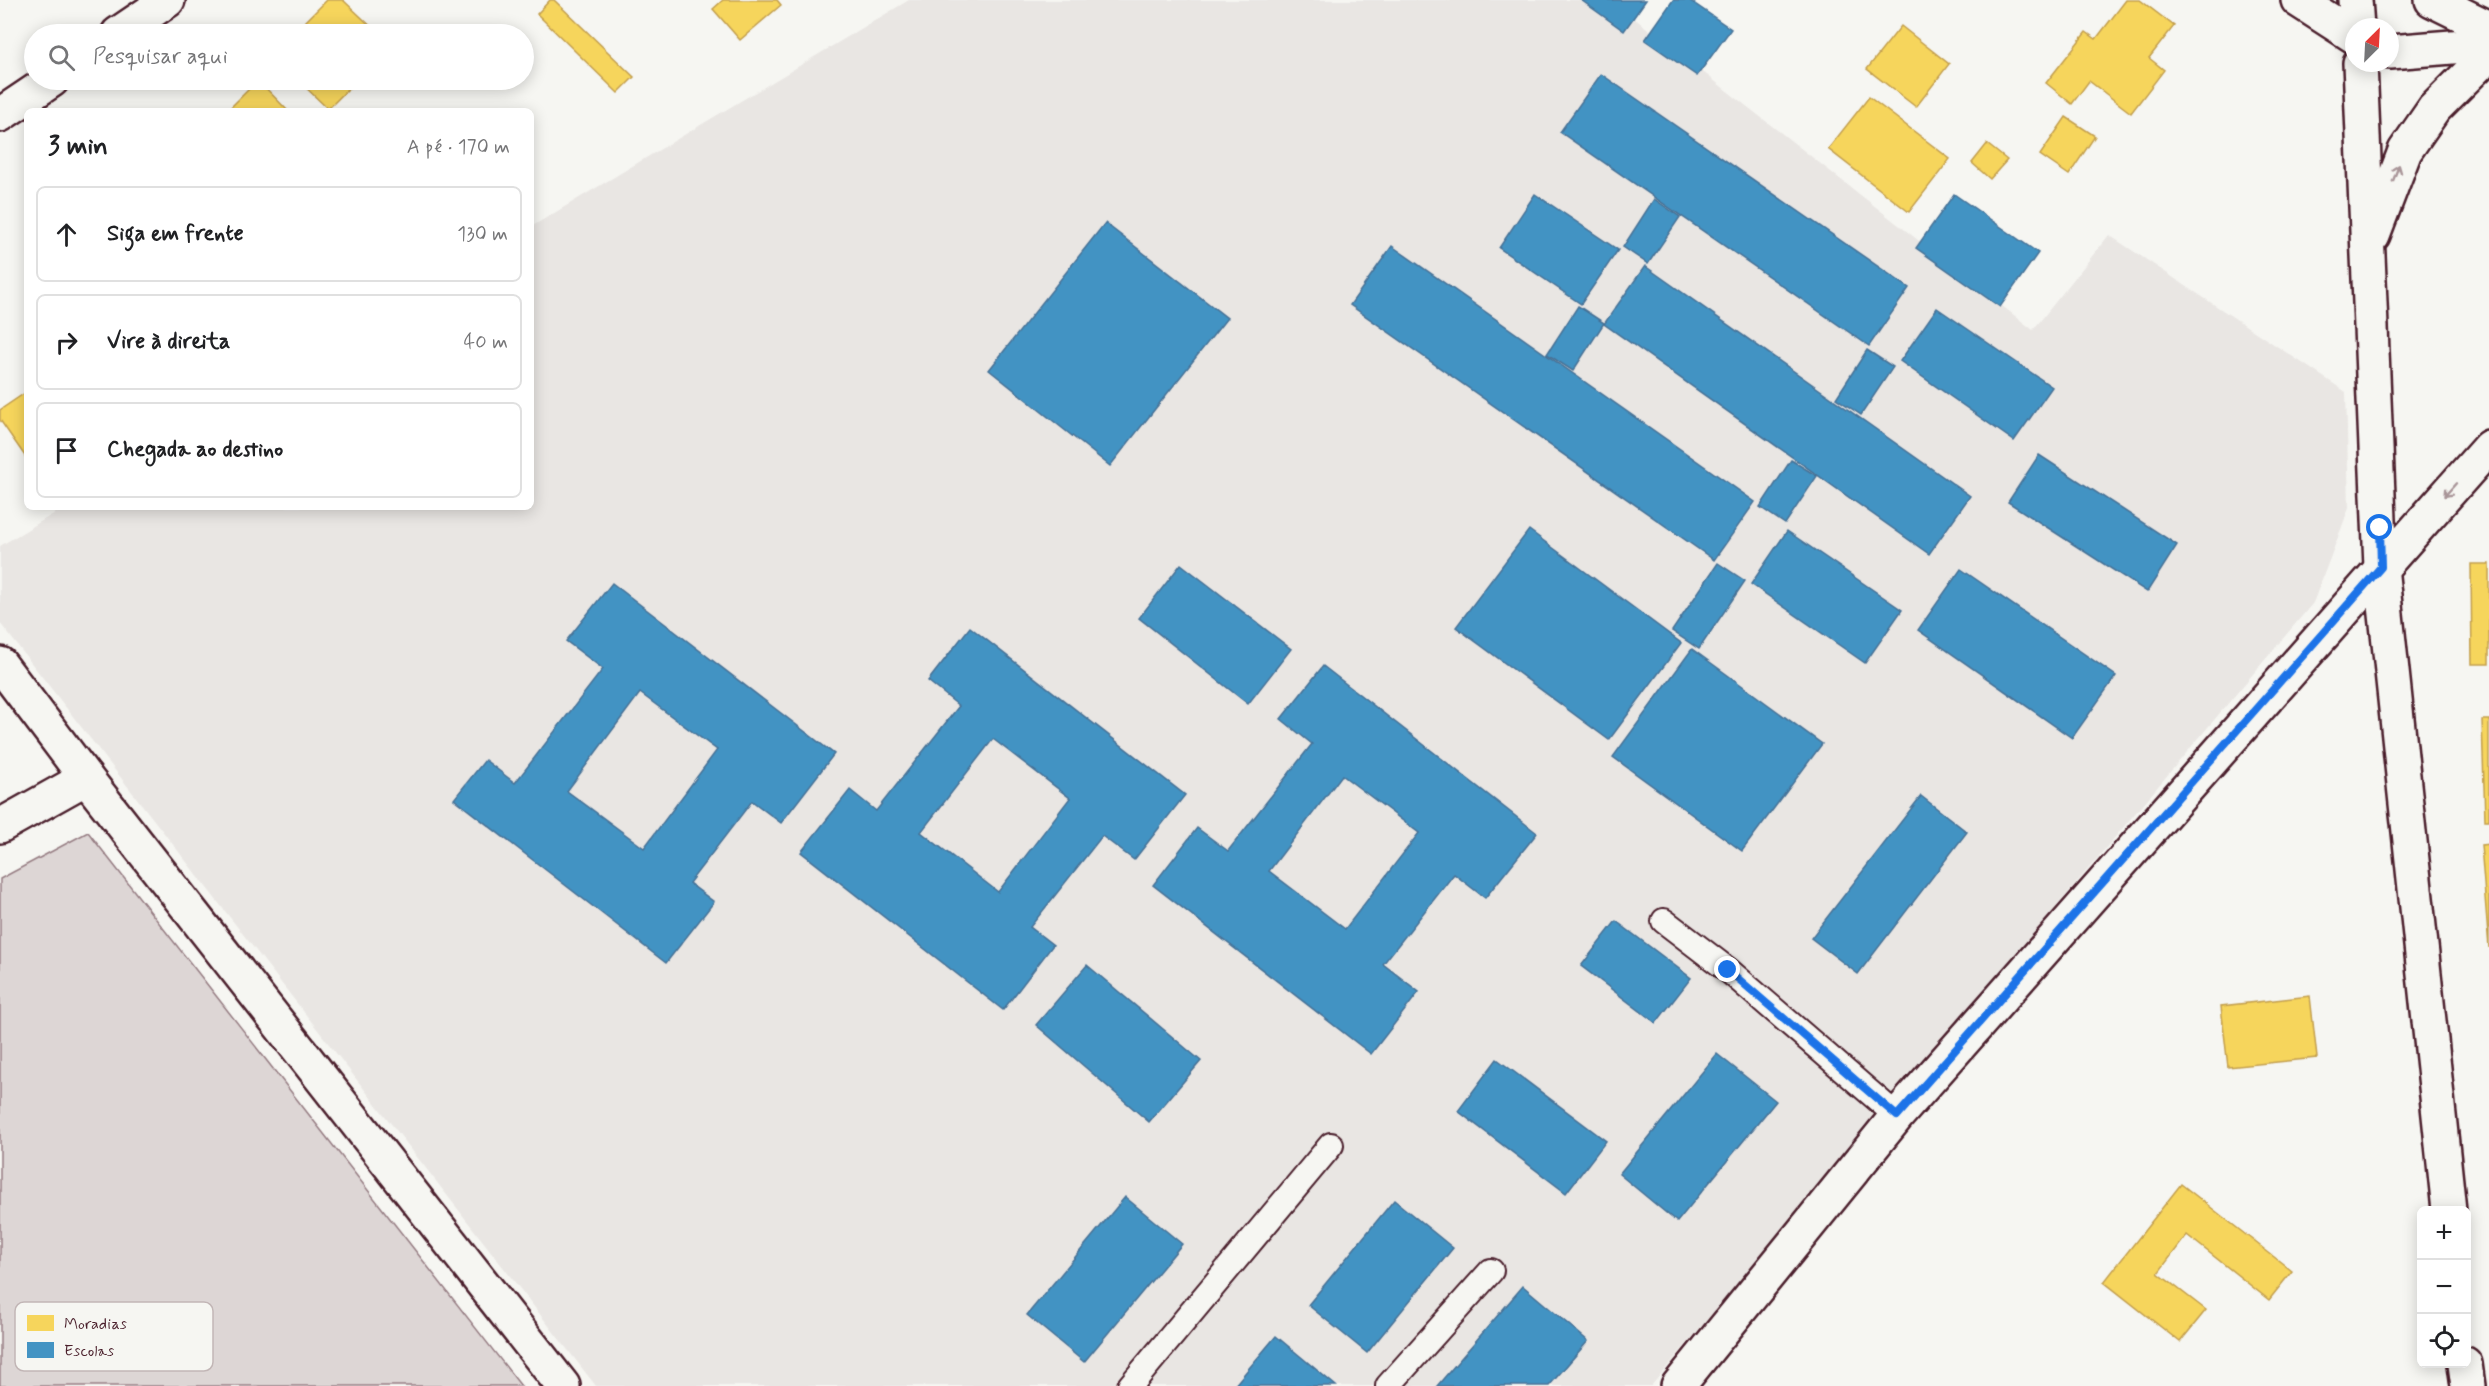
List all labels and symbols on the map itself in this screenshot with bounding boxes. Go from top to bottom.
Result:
north arrow [2345,18,2399,72]
one-way arrow [2392,164,2403,183]
one-way arrow [2443,482,2457,497]
route start [2366,514,2392,540]
route end [1714,956,1740,982]
legend [15,1302,213,1371]
text: Moradias [64,1314,127,1335]
text: Escolas [64,1341,114,1362]

